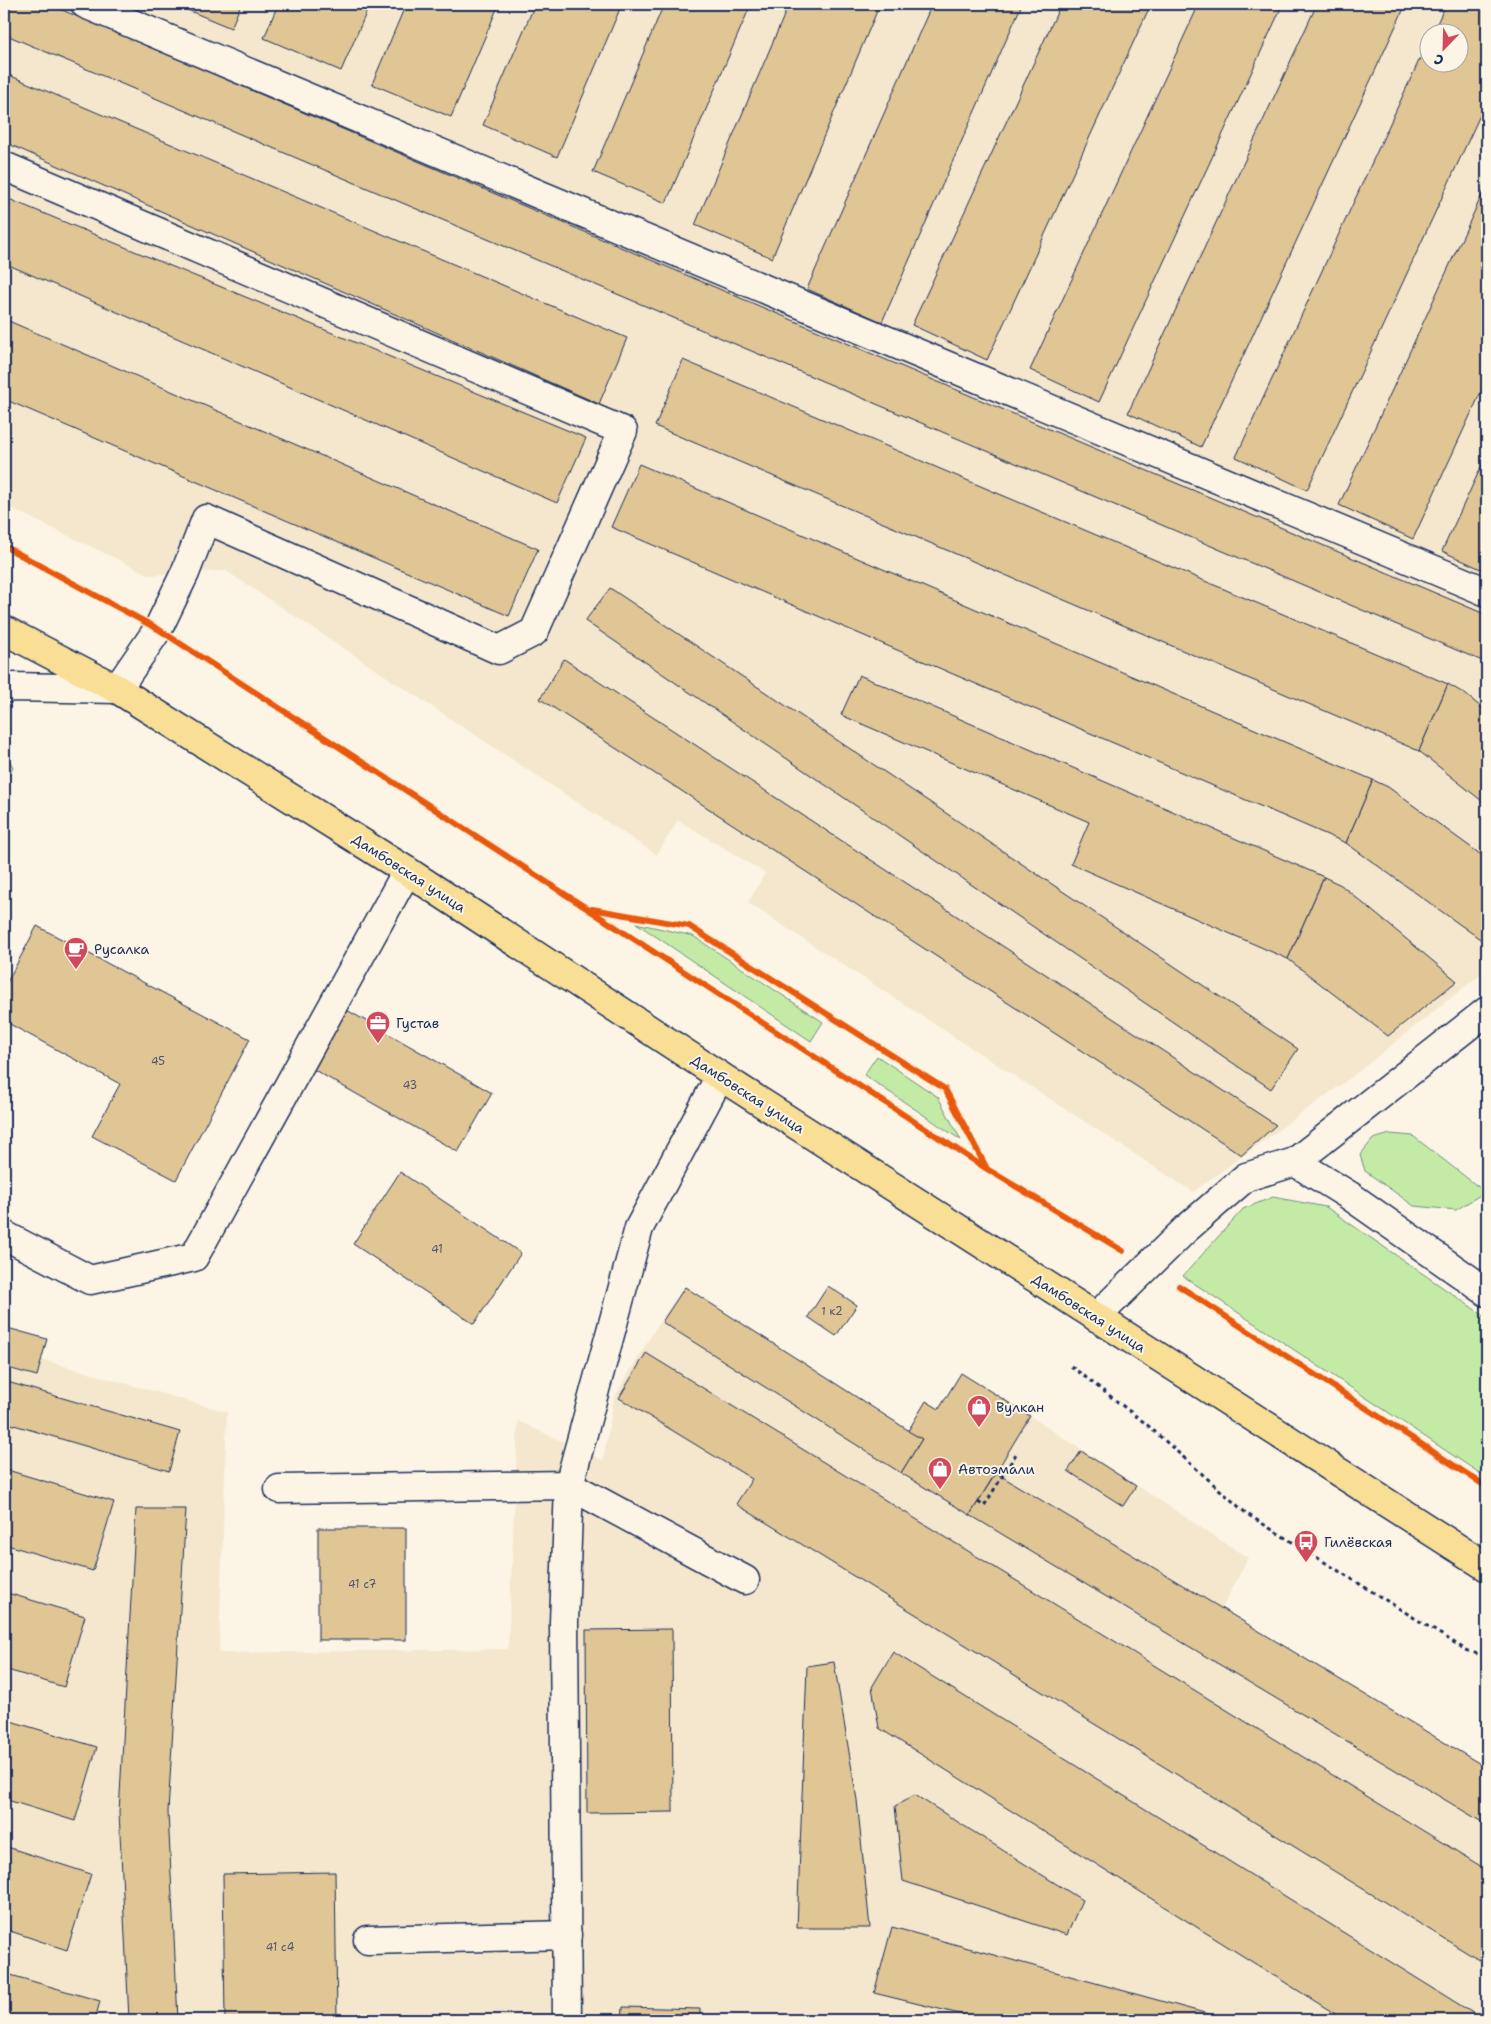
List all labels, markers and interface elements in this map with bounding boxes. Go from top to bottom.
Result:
north arrow [1418,22,1468,72]
text: С [1431,50,1446,70]
street label: Дамбовская улица [349,830,469,917]
cafe icon: Русалка [63,936,89,970]
place label: Русалка [94,940,150,958]
office icon: Густав [365,1010,391,1044]
place label: Густав [396,1014,439,1032]
street label: Дамбовская улица [688,1051,808,1138]
house number: 45 [151,1054,165,1069]
house number: 43 [403,1078,417,1093]
house number: 41 [431,1242,443,1257]
street label: Дамбовская улица [1029,1270,1149,1357]
house number: 1 к2 [821,1304,843,1319]
shop icon: Вулкан [966,1394,992,1428]
place label: Вулкан [996,1398,1044,1416]
shop icon: Автоэмали [927,1456,953,1490]
place label: Автоэмали [958,1460,1035,1478]
bus stop icon: Гилёвская [1293,1529,1319,1563]
place label: Гилёвская [1324,1533,1392,1551]
house number: 41 с7 [348,1577,376,1592]
house number: 41 с4 [266,1940,295,1955]

